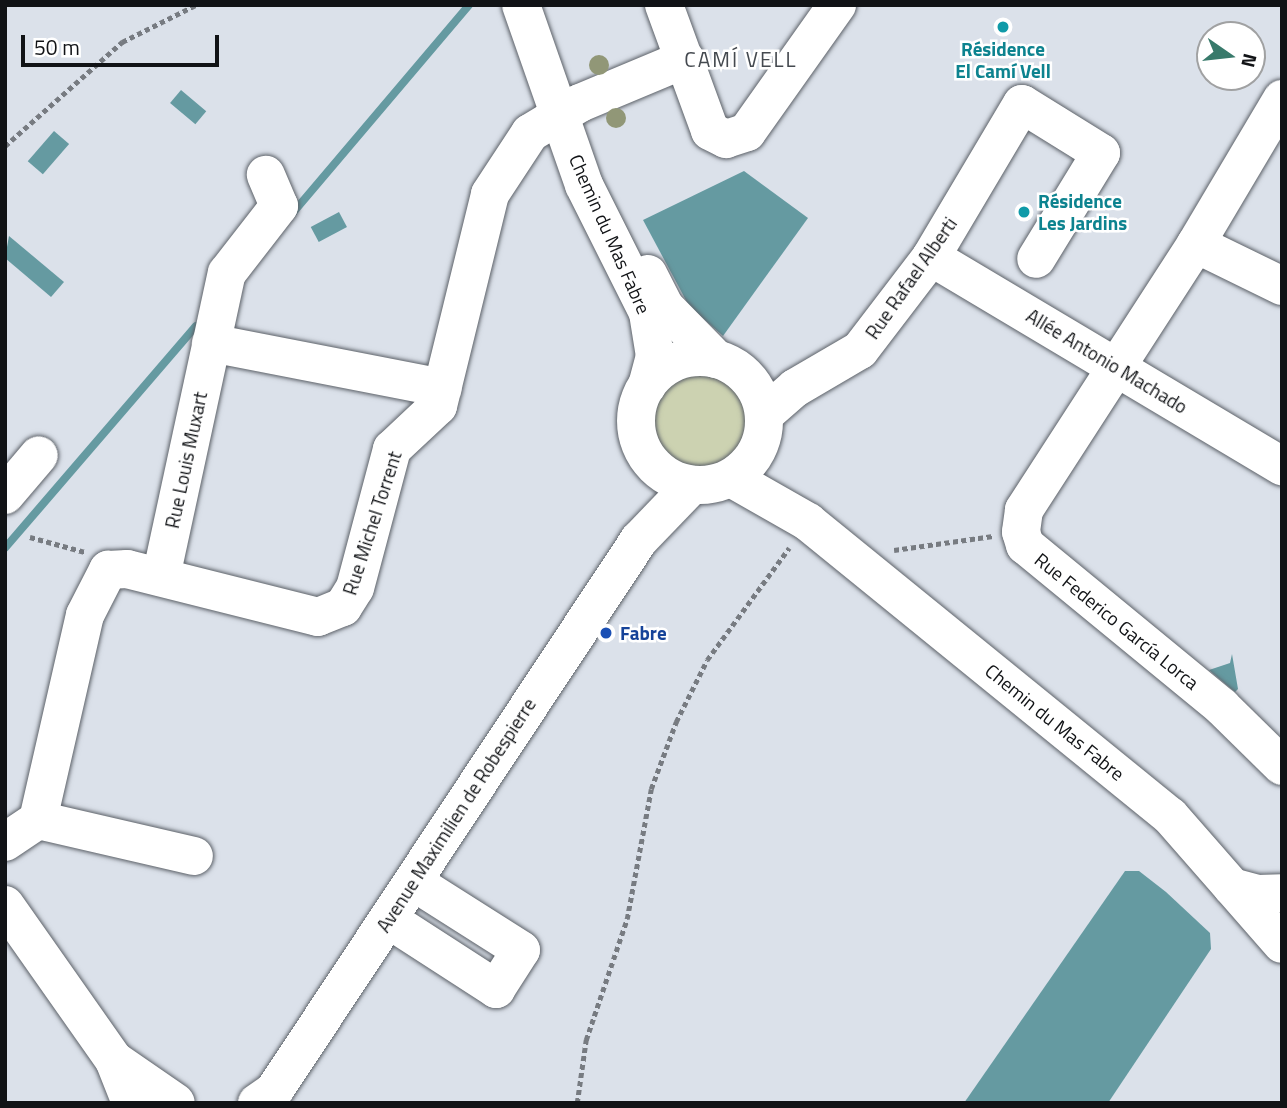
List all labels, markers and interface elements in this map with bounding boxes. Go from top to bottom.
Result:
marker: Résidence El Camí Vell [995,19,1011,35]
scale bar [24,21,222,65]
north arrow [1196,21,1266,91]
text: 50 m [34,31,80,63]
place label: Résidence El Camí Vell [955,38,1051,82]
district label: CAMÍ VELL [685,46,797,72]
text: N [1234,51,1266,71]
street label: Chemin du Mas Fabre [565,151,655,317]
place label: Résidence Les Jardins [1038,190,1127,234]
marker: Résidence Les Jardins [1016,204,1032,220]
street label: Rue Rafael Alberti [861,213,961,343]
street label: Allée Antonio Machado [1022,304,1192,418]
street label: Rue Louis Muxart [160,390,212,530]
street label: Rue Michel Torrent [338,448,406,598]
street label: Rue Federico García Lorca [1030,548,1204,694]
place label: Fabre [620,622,667,644]
marker: Fabre [598,625,614,641]
street label: Chemin du Mas Fabre [981,659,1129,785]
street label: Avenue Maximilien de Robespierre [372,694,540,936]

